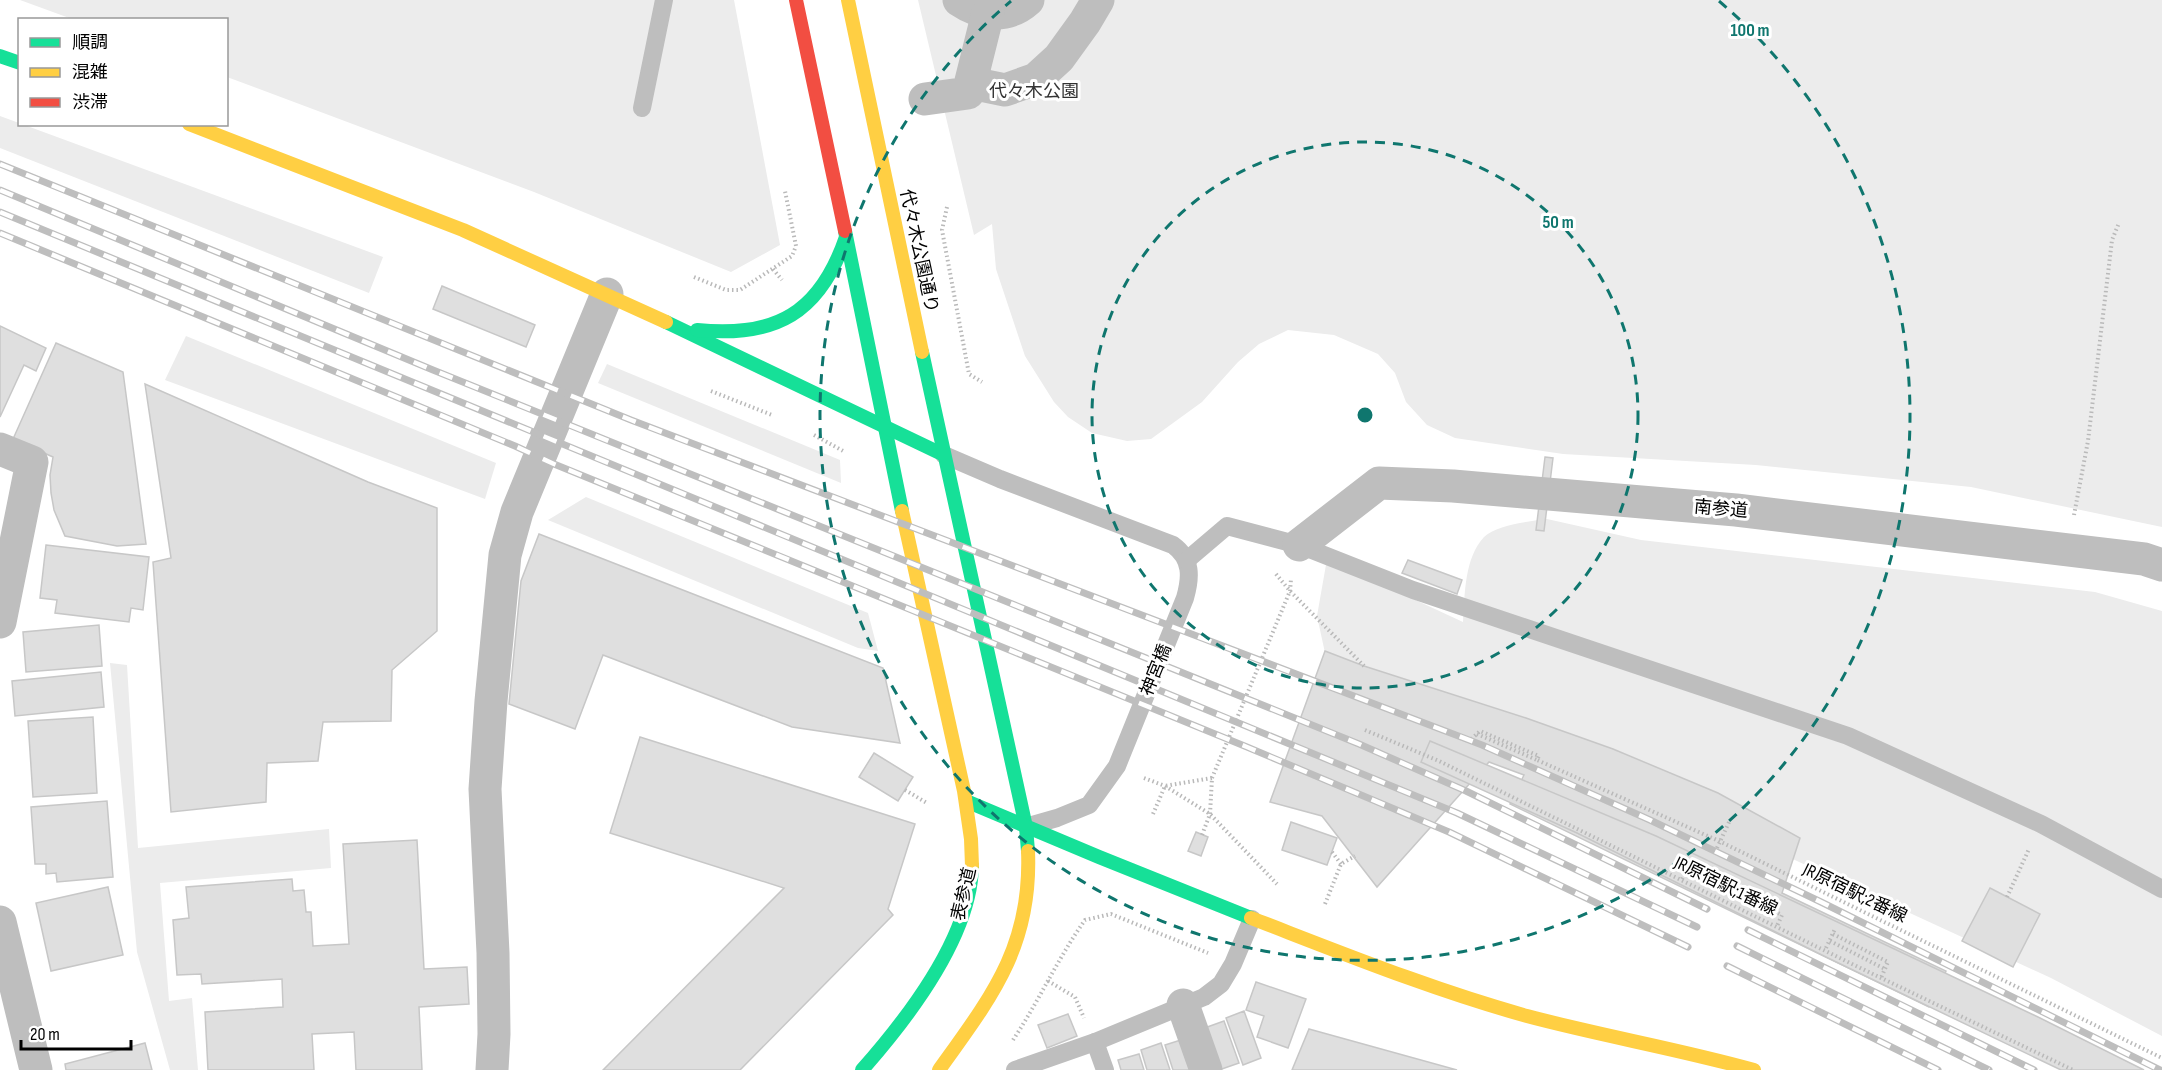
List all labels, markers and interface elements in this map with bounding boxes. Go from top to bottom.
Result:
legend [18,18,228,126]
text: 100 m [1731,20,1770,41]
text: 順調 [72,32,108,53]
text: 混雑 [72,62,108,83]
park label: 代々木公園 [989,81,1079,102]
text: 渋滞 [72,92,108,113]
street label: 代々木公園通り [896,187,942,315]
text: 50 m [1542,212,1574,233]
centre of rings [1355,405,1375,425]
street label: 南参道 [1693,496,1749,522]
street label: 神宮橋 [1136,641,1176,699]
street label: JR原宿駅;1番線 [1670,852,1781,920]
street label: JR原宿駅;2番線 [1799,858,1910,927]
street label: 表参道 [948,865,980,923]
scale bar [21,1013,130,1051]
text: 20 m [30,1024,60,1045]

